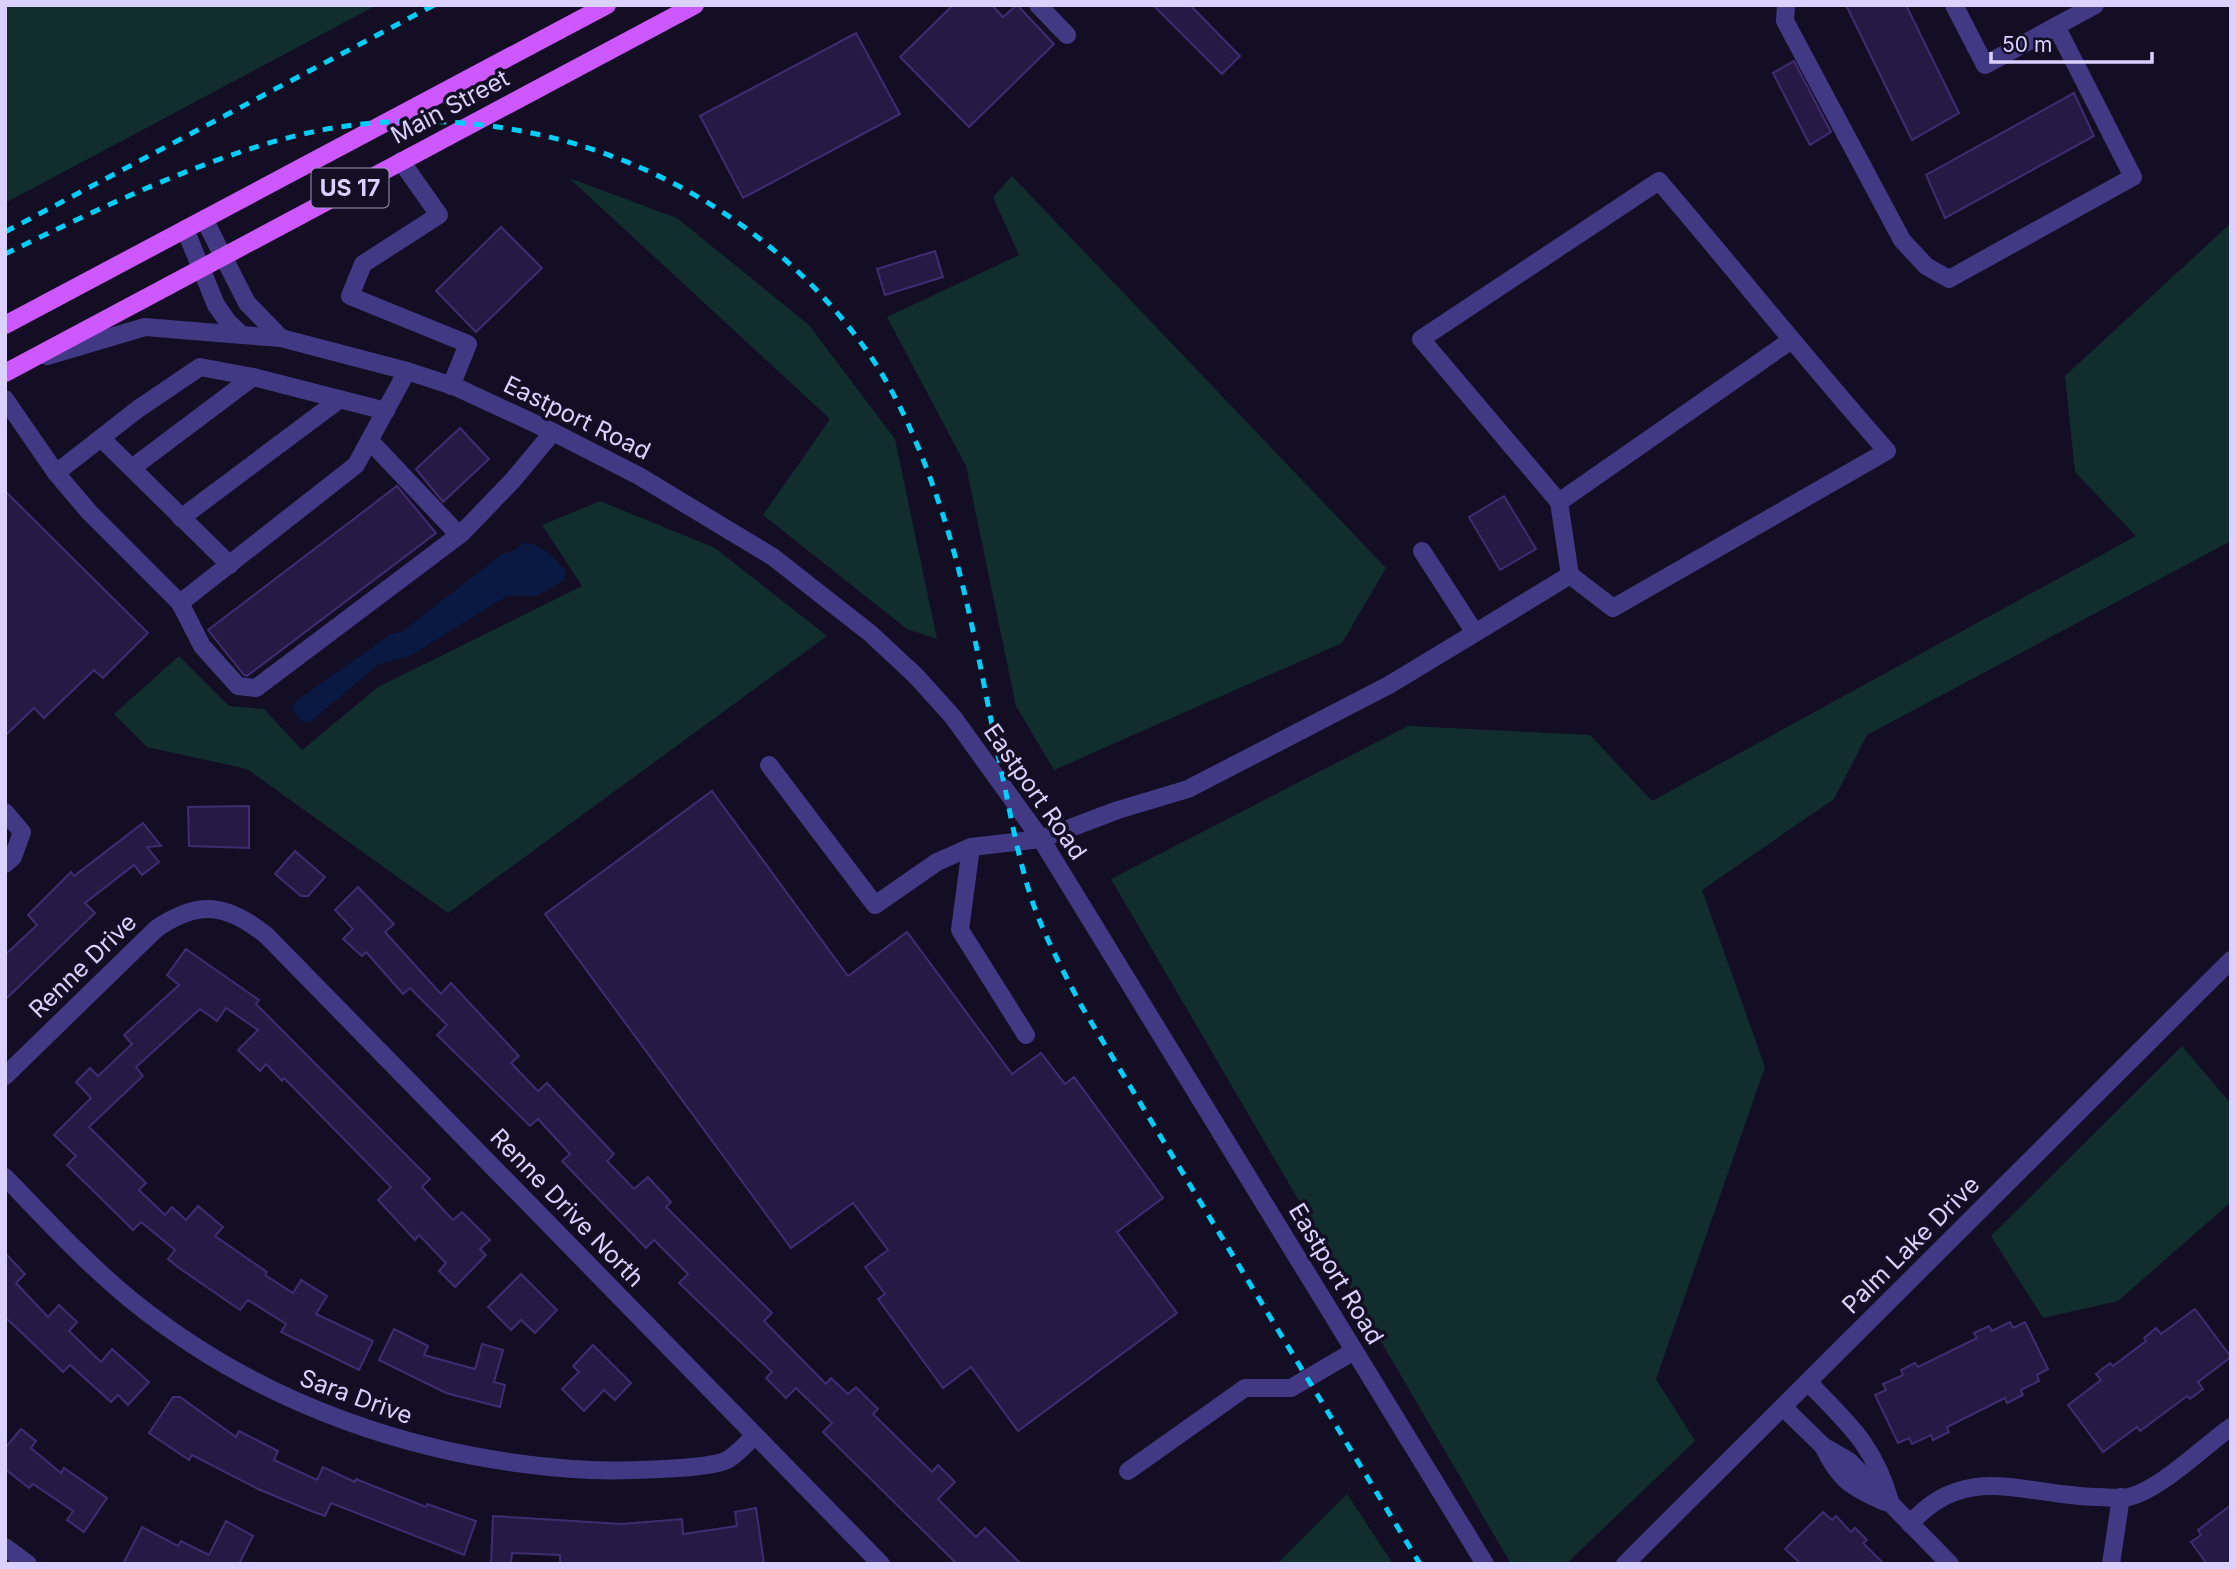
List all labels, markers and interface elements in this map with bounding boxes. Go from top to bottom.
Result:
scale bar [1991,21,2152,65]
text: 50 m [2002,32,2052,57]
street label: Main Street [386,63,514,150]
road number: US 17 [312,168,388,208]
street label: Eastport Road [499,370,655,466]
street label: Eastport Road [978,718,1093,865]
street label: Renne Drive [23,907,142,1024]
street label: Renne Drive North [485,1123,650,1293]
street label: Palm Lake Drive [1836,1170,1985,1319]
street label: Eastport Road [1283,1198,1390,1350]
street label: Sara Drive [296,1363,416,1430]

